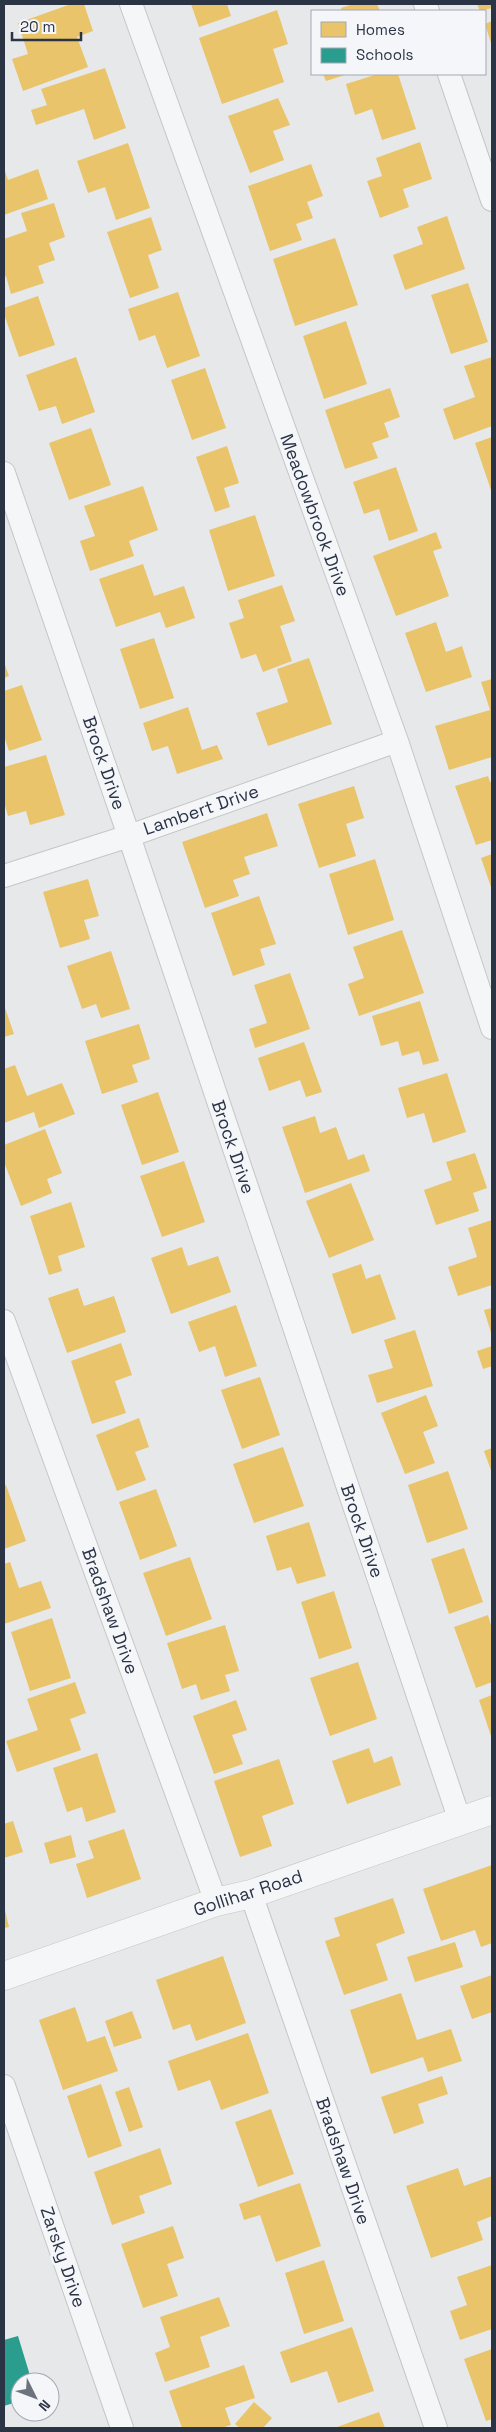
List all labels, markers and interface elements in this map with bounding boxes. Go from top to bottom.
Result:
scale bar [12,10,81,42]
legend [311,10,486,75]
text: 20 m [20,17,55,36]
text: Homes [356,20,405,39]
text: Schools [356,45,414,64]
street label: Meadowbrook Drive [275,431,356,599]
street label: Brock Drive [78,713,131,813]
street label: Lambert Drive [140,779,262,840]
street label: Brock Drive [207,1097,260,1197]
street label: Brock Drive [336,1481,389,1581]
street label: Bradshaw Drive [77,1544,144,1677]
street label: Gollihar Road [190,1864,305,1921]
street label: Bradshaw Drive [311,2094,376,2227]
street label: Zarsky Drive [35,2203,91,2310]
north arrow [10,2372,60,2422]
text: N [35,2396,54,2415]

